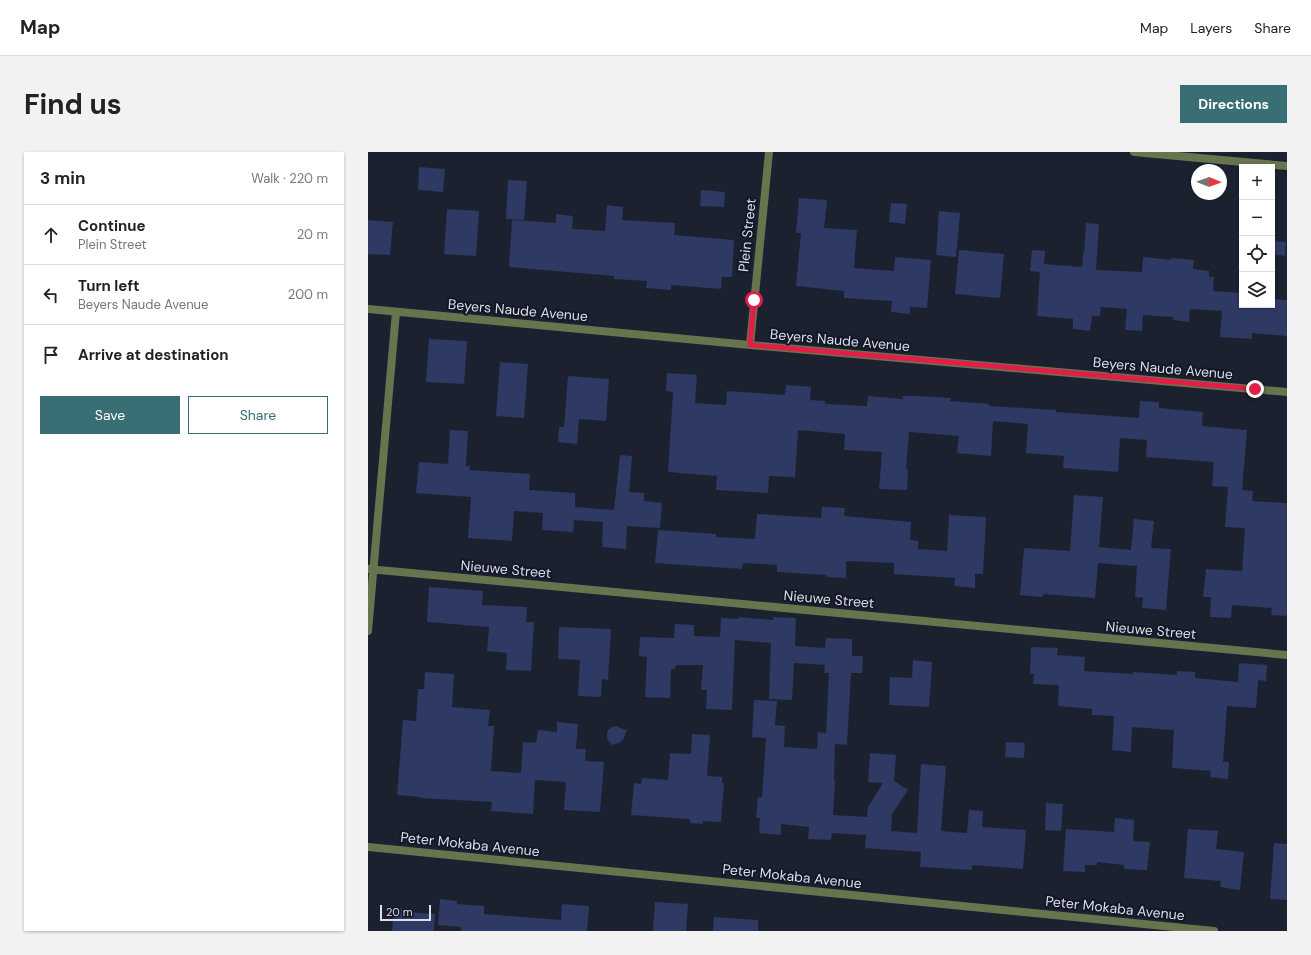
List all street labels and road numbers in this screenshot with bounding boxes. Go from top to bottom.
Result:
street label: Plein Street [734,197,760,273]
street label: Beyers Naude Avenue [447,295,589,325]
street label: Beyers Naude Avenue [769,325,911,355]
street label: Beyers Naude Avenue [1092,353,1234,383]
street label: Nieuwe Street [460,556,552,582]
street label: Nieuwe Street [783,586,875,612]
street label: Nieuwe Street [1105,617,1197,643]
street label: Peter Mokaba Avenue [399,828,541,860]
street label: Peter Mokaba Avenue [721,860,863,892]
street label: Peter Mokaba Avenue [1044,892,1186,924]

